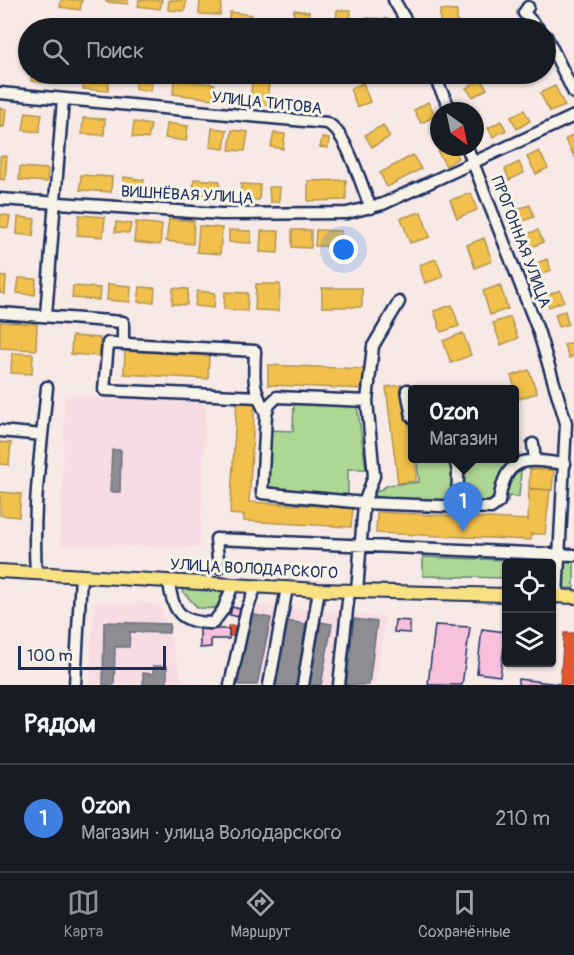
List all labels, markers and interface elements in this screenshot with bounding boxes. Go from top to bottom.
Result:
search box [18,18,556,84]
icon: search [39,35,72,68]
text: Поиск [87,37,144,65]
street label: УЛИЦА ТИТОВА [211,87,323,119]
north arrow [430,102,484,156]
street label: ПРОГОННАЯ УЛИЦА [487,173,555,311]
street label: ВИШНЁВАЯ УЛИЦА [120,182,254,208]
your location [329,235,358,264]
popup [408,385,519,463]
text: Ozon [429,398,479,426]
text: Магазин [429,426,498,451]
pin: 1 [444,482,482,532]
street label: УЛИЦА ВОЛОДАРСКОГО [170,555,338,583]
map controls [502,559,556,667]
button: locate [502,559,556,613]
button: layers [502,613,556,667]
scale bar [18,643,166,670]
text: 100 m [27,646,73,666]
text: Рядом [24,708,96,740]
text: Ozon [81,792,130,820]
text: 1 [40,806,47,831]
text: 210 m [495,806,550,831]
text: Магазин · улица Володарского [81,820,341,845]
tab: Карта [64,886,103,942]
tab: Маршрут [231,886,291,942]
tab: Сохранённые [418,886,510,942]

